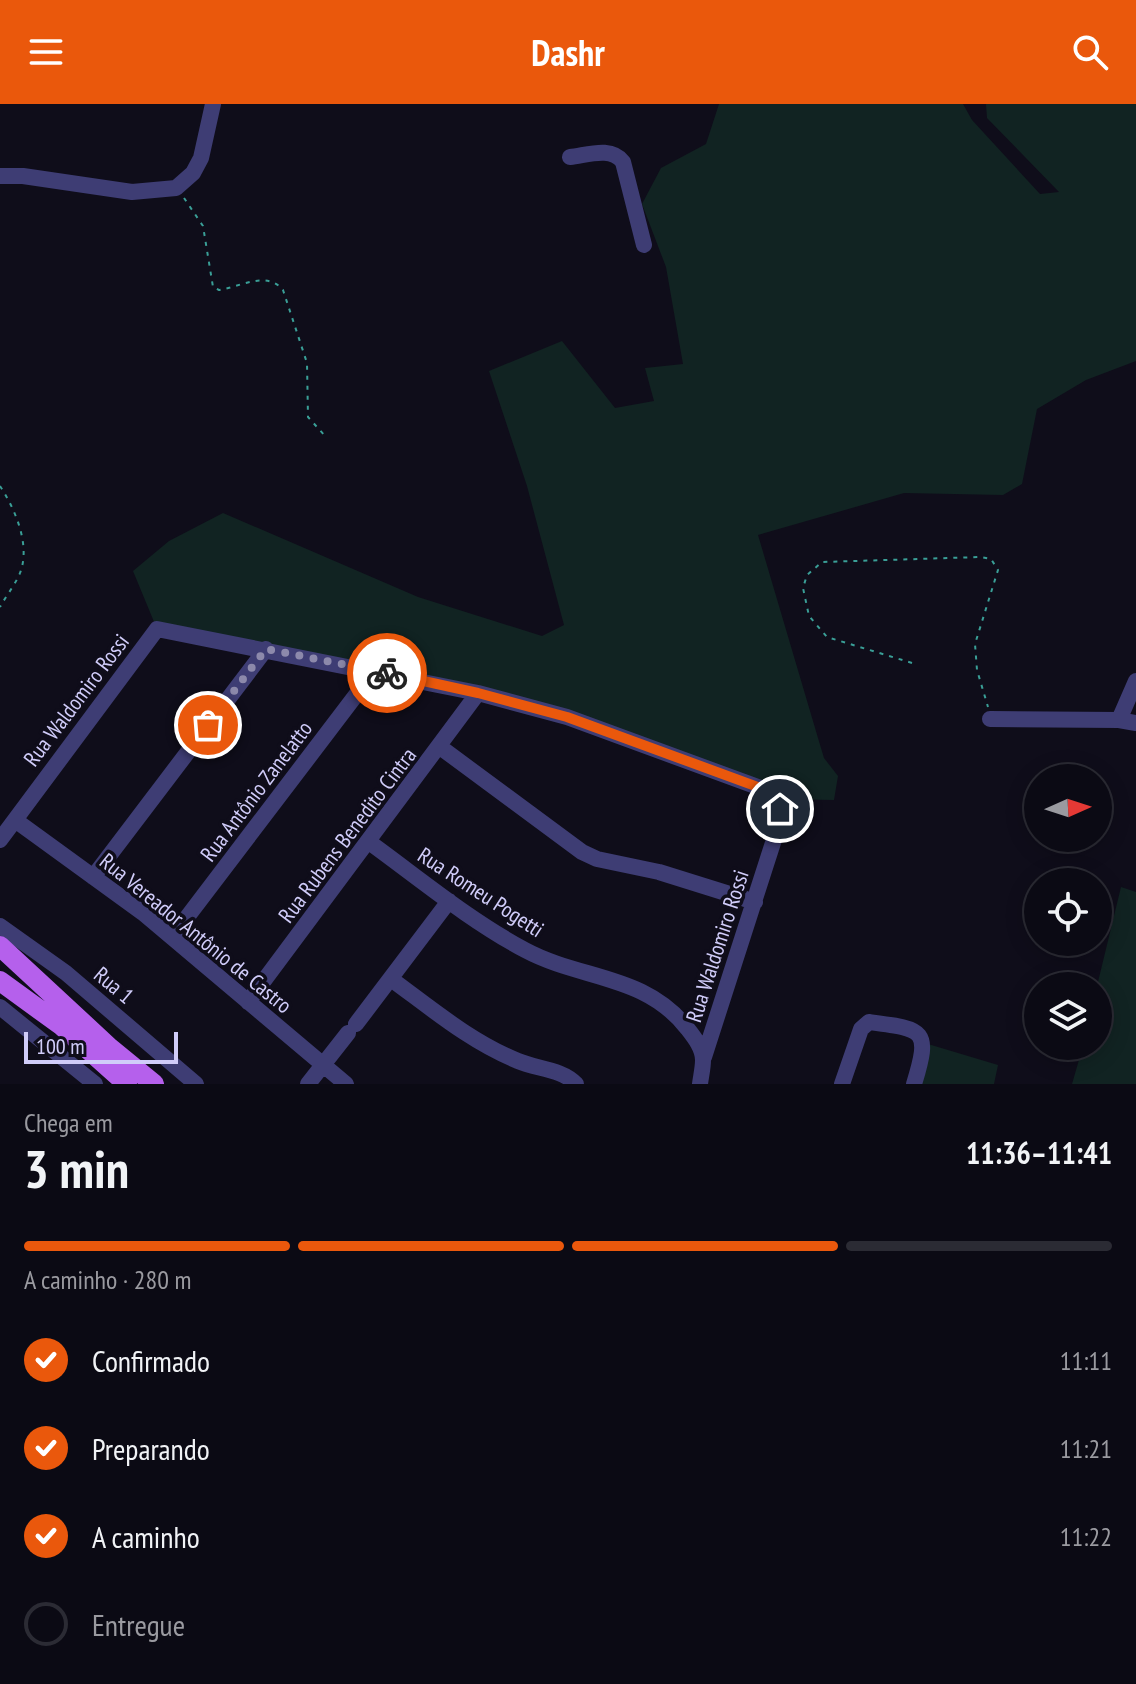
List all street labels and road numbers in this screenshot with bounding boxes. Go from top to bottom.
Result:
street label: Rua Waldomiro Rossi [17,628,135,772]
street label: Rua Antônio Zanelatto [194,715,318,867]
street label: Rua Rubens Benedito Cintra [272,742,422,928]
street label: Rua Romeu Pogetti [413,841,549,943]
street label: Rua Vereador Antônio de Castro [94,847,298,1019]
street label: Rua Waldomiro Rossi [679,866,755,1026]
street label: Rua 1 [88,960,140,1010]

